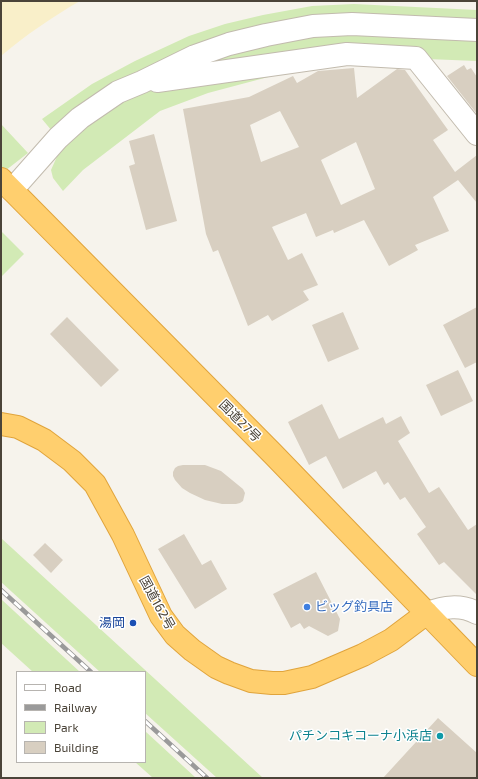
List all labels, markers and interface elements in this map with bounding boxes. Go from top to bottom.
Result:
street label: 国道27号 [216,397,264,445]
street label: 国道162号 [136,573,178,633]
place label: ビッグ釣具店 [315,599,393,615]
marker: ビッグ釣具店 [302,602,312,612]
place label: 湯岡 [99,615,125,631]
marker: 湯岡 [128,618,138,628]
legend [16,671,146,763]
text: Road [54,680,82,694]
text: Railway [54,700,97,714]
text: Park [54,720,79,734]
place label: パチンコキコーナ小浜店 [289,728,432,744]
marker: パチンコキコーナ小浜店 [435,731,445,741]
text: Building [54,740,98,754]

